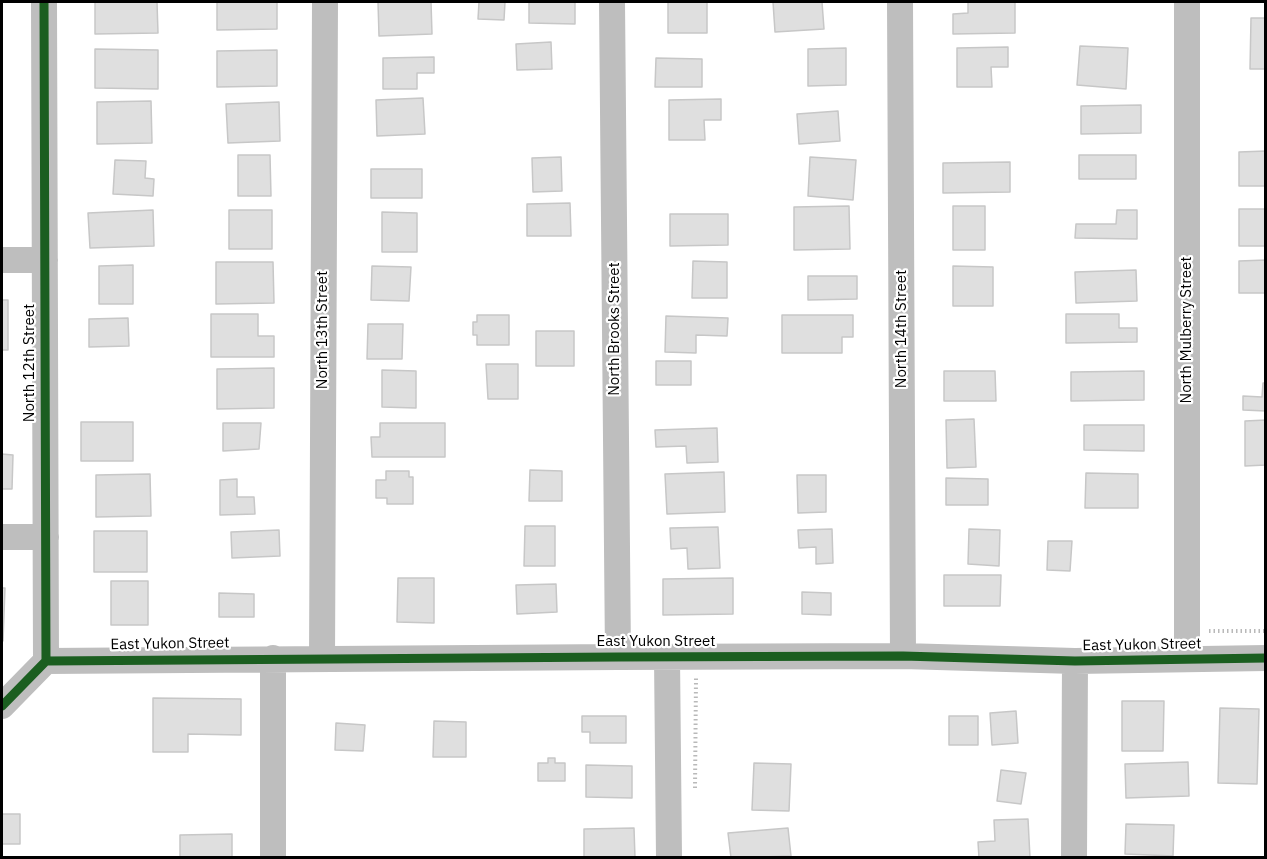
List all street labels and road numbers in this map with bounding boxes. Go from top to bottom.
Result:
street label: North Mulberry Street [1178,257,1196,403]
street label: North Brooks Street [606,262,624,396]
street label: North 14th Street [893,270,911,388]
street label: North 13th Street [314,271,332,389]
street label: North 12th Street [21,304,39,422]
street label: East Yukon Street [597,633,715,651]
street label: East Yukon Street [110,634,230,654]
street label: East Yukon Street [1082,635,1202,655]

